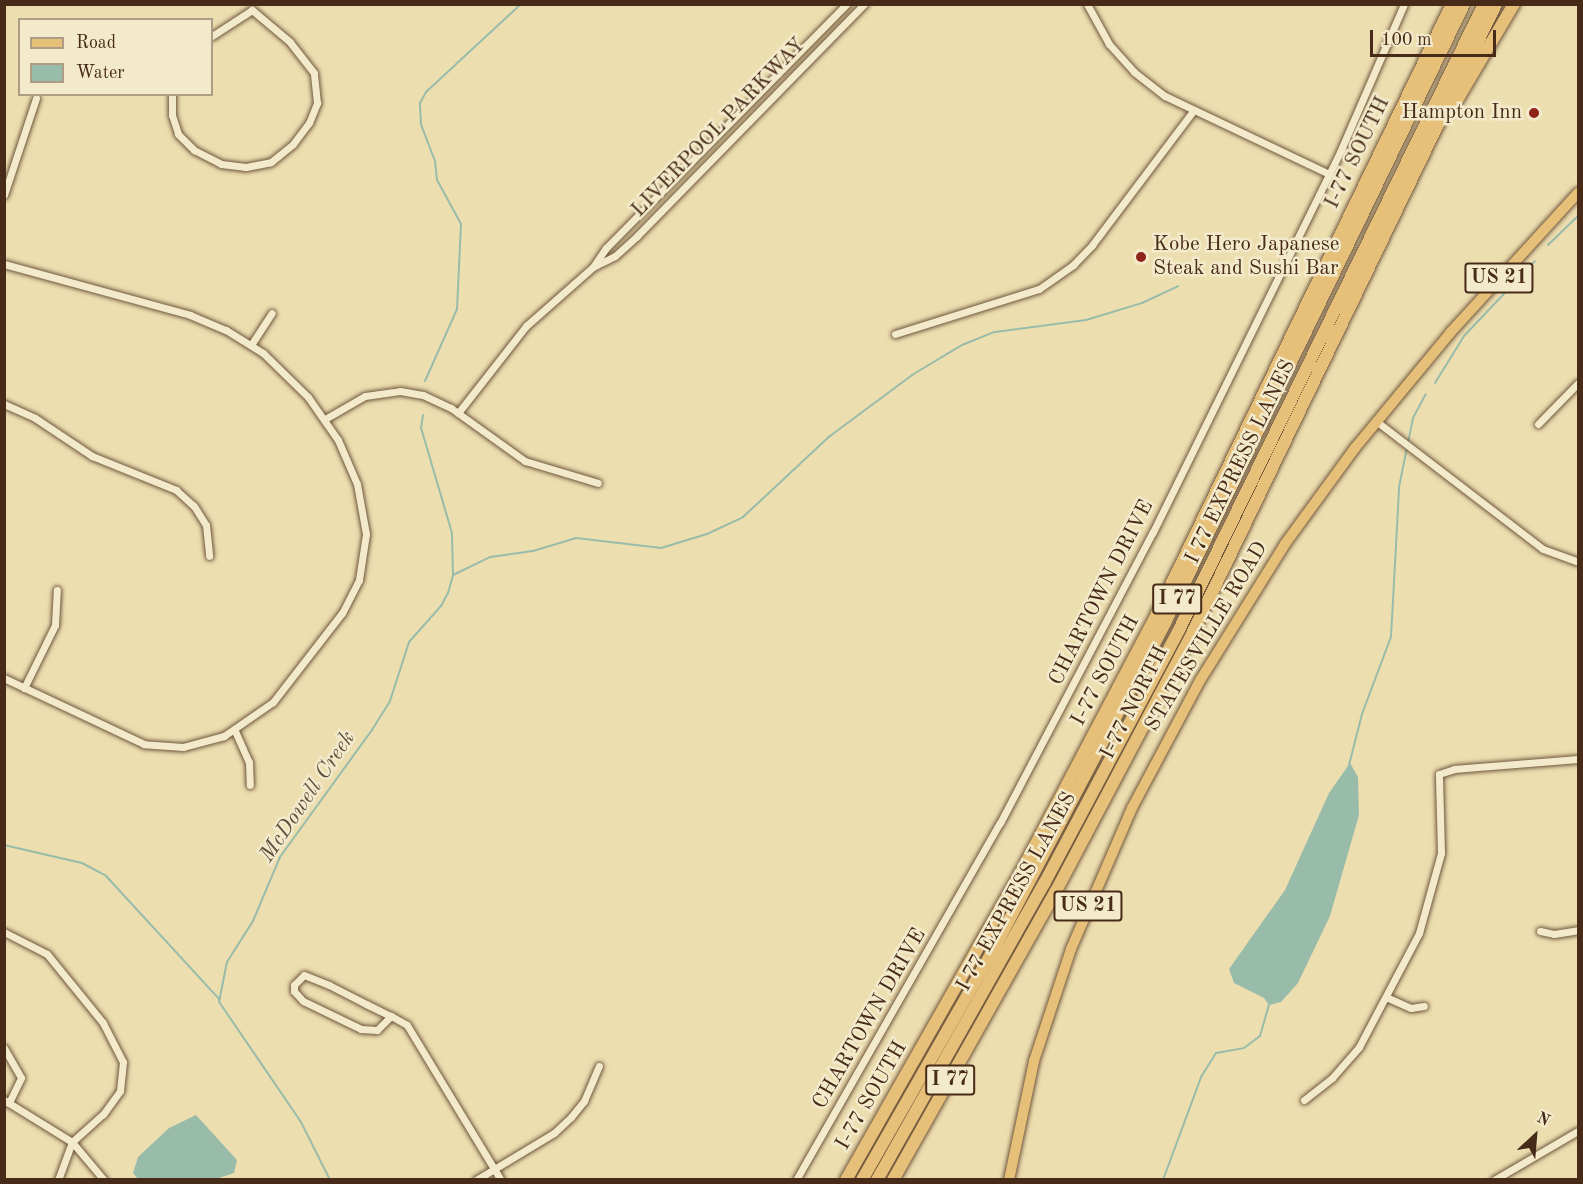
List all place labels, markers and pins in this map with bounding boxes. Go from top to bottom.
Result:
place label: Hampton Inn [1402,100,1522,126]
marker: Hampton Inn [1527,106,1541,120]
place label: Kobe Hero Japanese Steak and Sushi Bar [1153,232,1339,282]
marker: Kobe Hero Japanese Steak and Sushi Bar [1134,250,1148,264]

